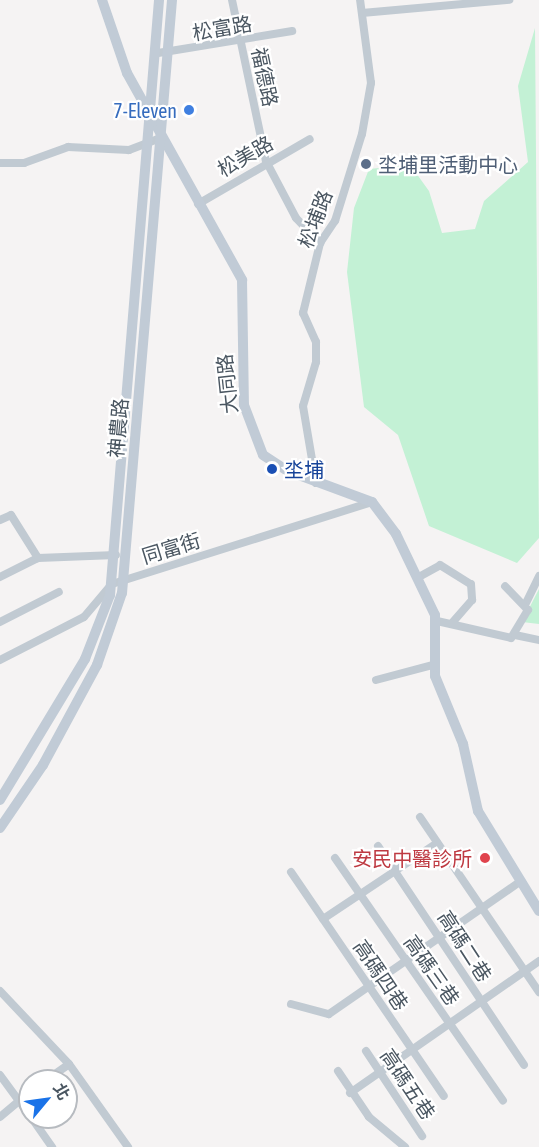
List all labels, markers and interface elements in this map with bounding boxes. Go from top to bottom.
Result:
street label: 松富路 [190,11,254,45]
street label: 福德路 [247,45,283,109]
place label: 7-Eleven [113,98,177,122]
marker: 7-Eleven [182,103,196,117]
street label: 松美路 [213,131,277,181]
place label: 坔埔里活動中心 [378,152,518,176]
marker: 坔埔里活動中心 [359,157,373,171]
street label: 松埔路 [293,187,337,251]
street label: 大同路 [212,353,242,415]
street label: 神農路 [103,397,133,459]
place label: 坔埔 [284,457,324,481]
marker: 坔埔 [265,462,279,476]
street label: 同富街 [139,528,203,568]
place label: 安民中醫診所 [352,846,472,870]
marker: 安民中醫診所 [476,849,494,867]
street label: 高碼二巷 [433,906,497,986]
street label: 高碼三巷 [399,930,465,1010]
street label: 高碼四巷 [349,935,413,1015]
street label: 高碼五巷 [376,1044,440,1124]
north arrow [18,1069,78,1129]
text: 北 [50,1080,74,1103]

